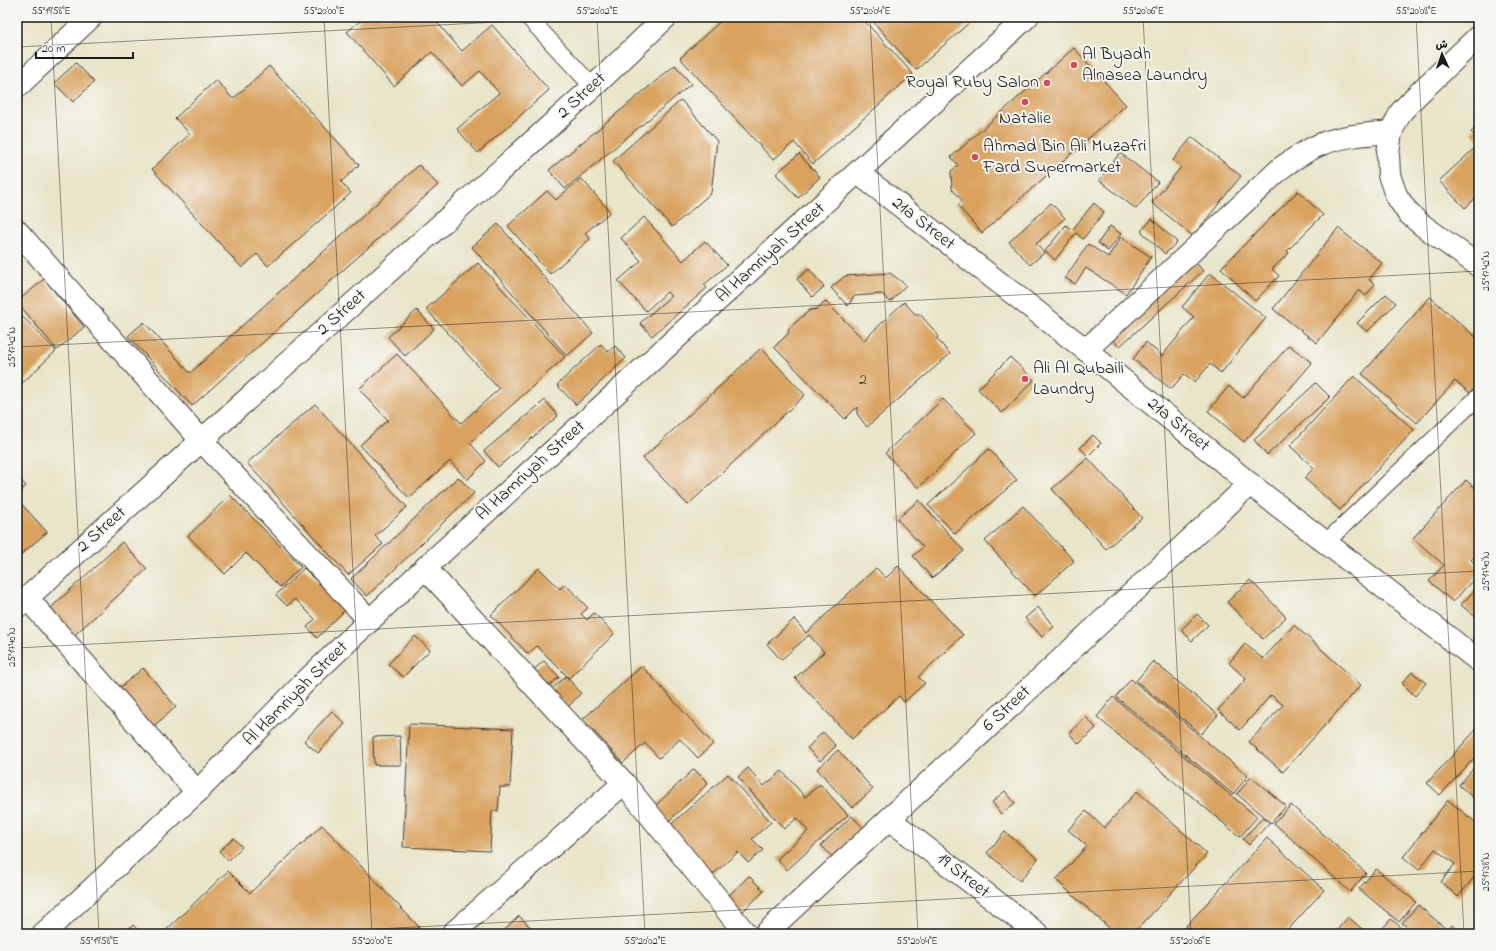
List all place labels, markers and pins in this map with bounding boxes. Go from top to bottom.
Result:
place label: Al Byadh Alnasea Laundry [1082,42,1207,89]
marker: Al Byadh Alnasea Laundry [1069,60,1079,70]
place label: Royal Ruby Salon [906,70,1039,96]
marker: Royal Ruby Salon [1042,78,1052,88]
marker: Natalie [1020,97,1030,107]
place label: Natalie [999,106,1052,132]
place label: Ahmad Bin Ali Muzafri Fard Supermarket [982,134,1147,181]
marker: Ahmad Bin Ali Muzafri Fard Supermarket [970,152,980,162]
place label: Ali Al Qubaili Laundry [1033,356,1124,403]
marker: Ali Al Qubaili Laundry [1020,374,1030,384]

